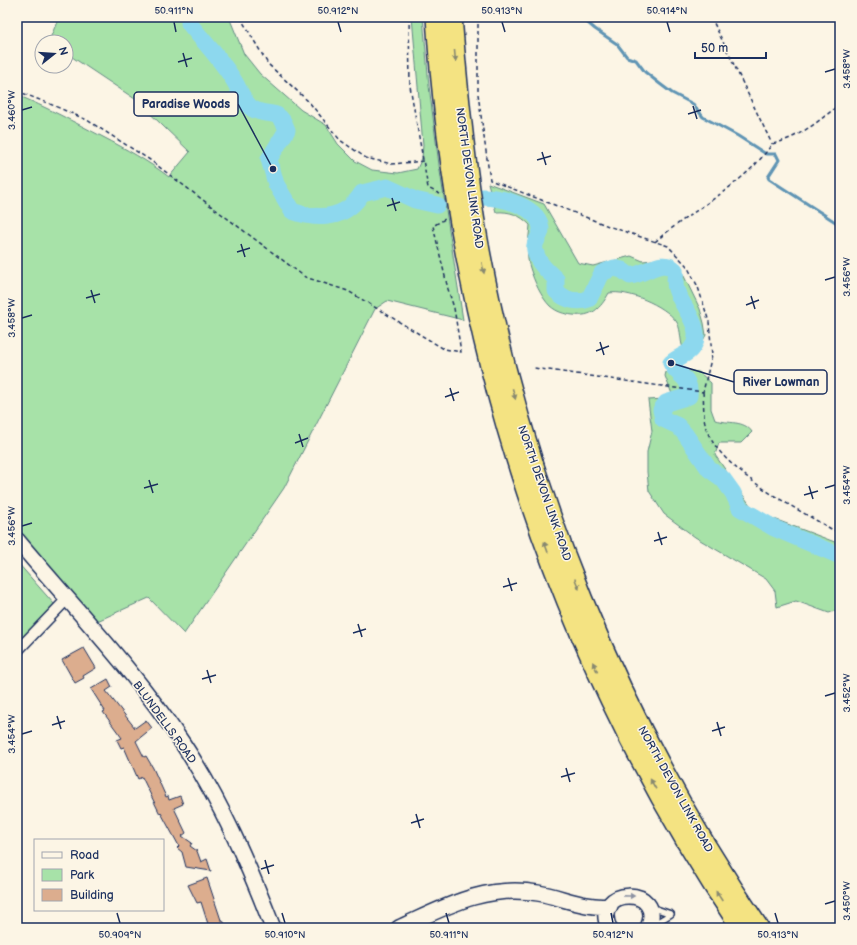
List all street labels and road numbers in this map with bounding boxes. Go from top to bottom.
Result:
street label: NORTH DEVON LINK ROAD [453,107,486,249]
street label: NORTH DEVON LINK ROAD [515,424,574,562]
street label: BLUNDELLS ROAD [130,679,199,766]
street label: NORTH DEVON LINK ROAD [635,724,716,855]

